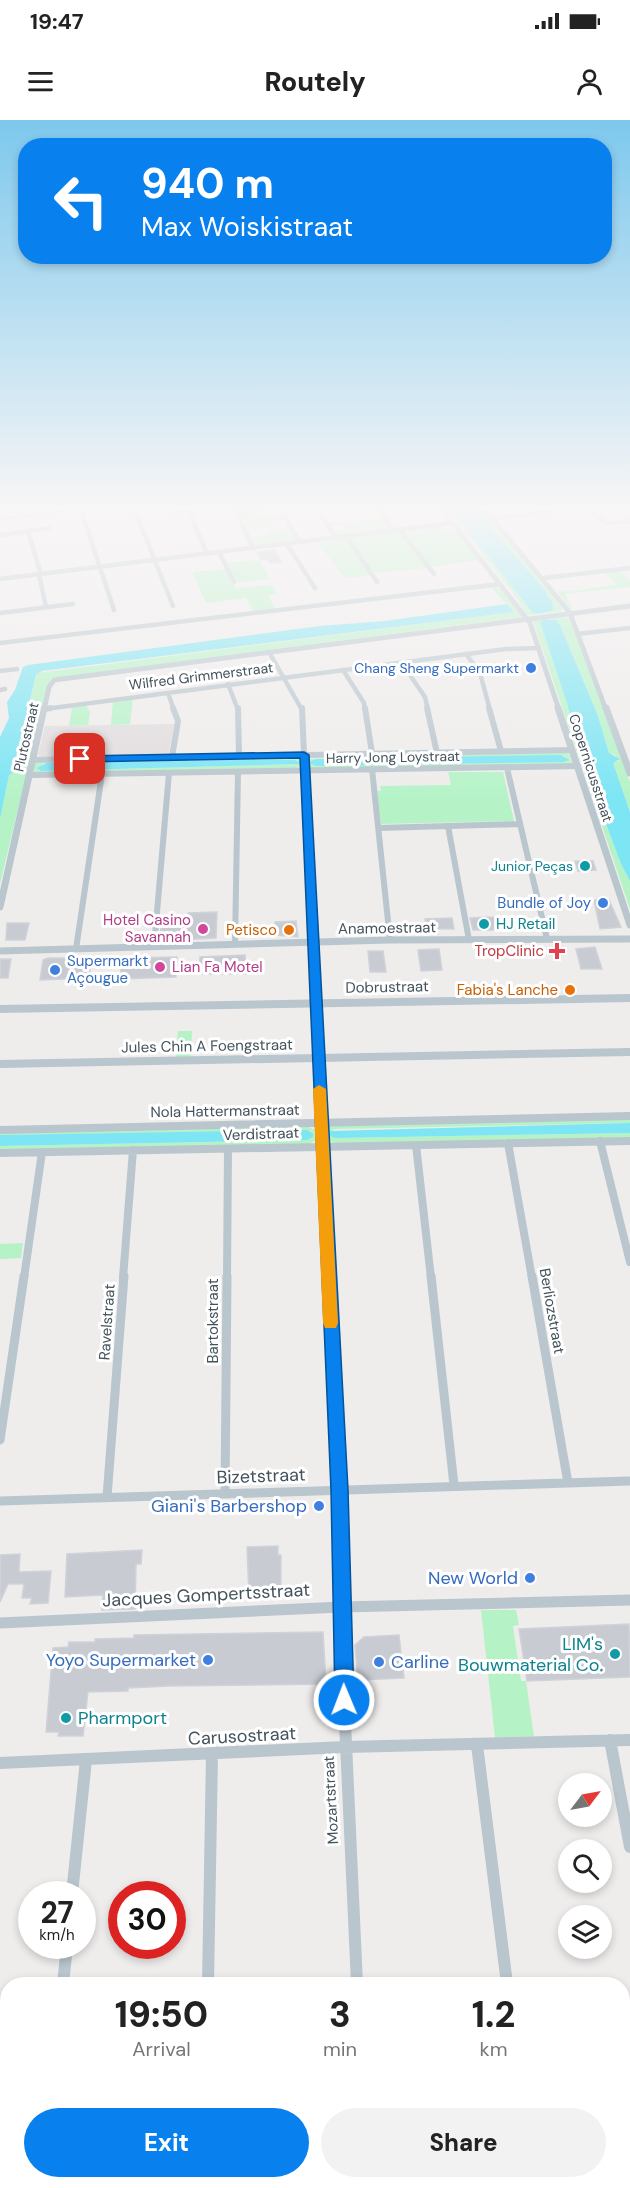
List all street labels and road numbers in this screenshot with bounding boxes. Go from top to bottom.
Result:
street label: Wilfred Grimmerstraat [128,658,274,694]
street label: Plutostraat [9,700,43,774]
street label: Copernicusstraat [565,712,617,824]
street label: Harry Jong Loystraat [326,747,460,767]
street label: Anamoestraat [338,917,436,939]
street label: Dobrustraat [345,976,429,998]
street label: Jules Chin A Foengstraat [121,1035,293,1057]
street label: Nola Hattermanstraat [150,1100,300,1122]
street label: Verdistraat [222,1123,300,1145]
street label: Berliozstraat [535,1267,569,1355]
street label: Bartokstraat [203,1278,223,1364]
street label: Ravelstraat [94,1283,120,1361]
street label: Bizetstraat [216,1462,306,1490]
street label: Jacques Gompertsstraat [101,1578,311,1612]
street label: Carusostraat [187,1721,297,1751]
street label: Mozartstraat [319,1755,343,1845]

